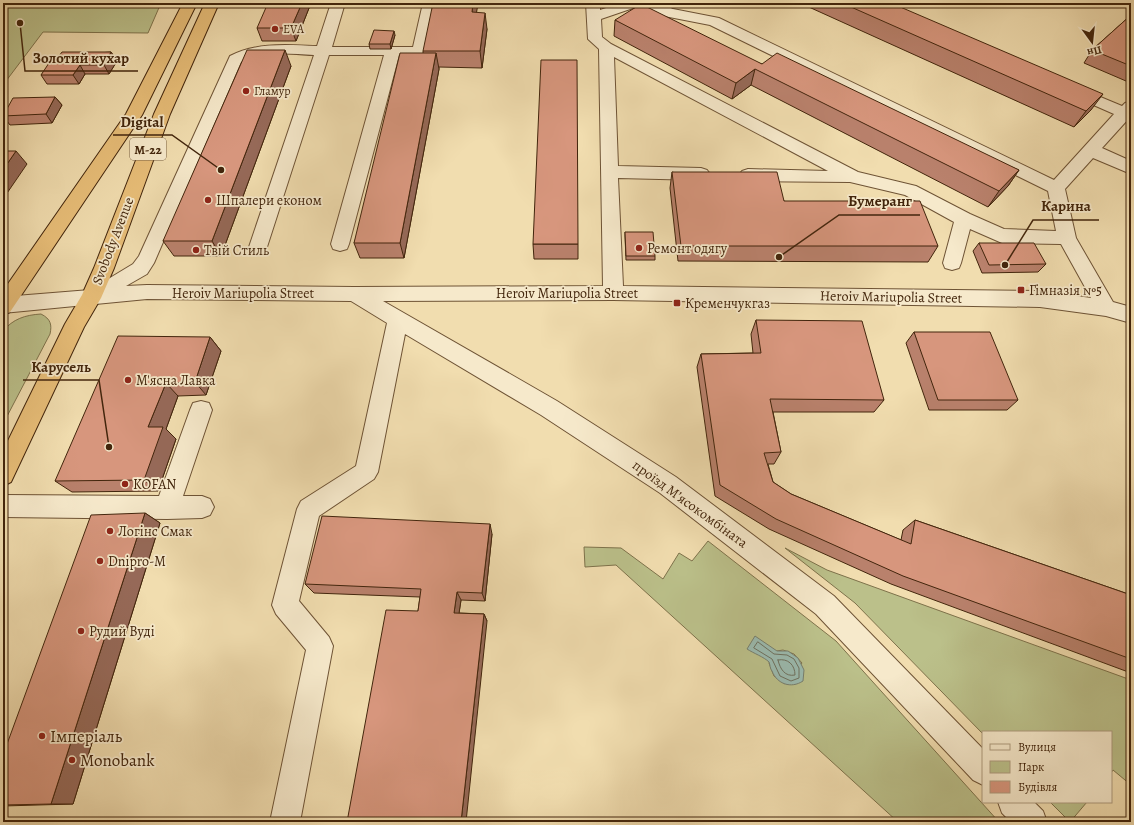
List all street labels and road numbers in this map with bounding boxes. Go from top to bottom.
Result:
road number: М-22 [130,138,166,160]
street label: Svobody Avenue [88,194,138,288]
street label: Heroiv Mariupolia Street [172,284,315,303]
street label: Heroiv Mariupolia Street [496,284,639,303]
street label: Heroiv Mariupolia Street [820,286,963,308]
street label: проїзд Мʼясокомбіната [629,456,752,553]

